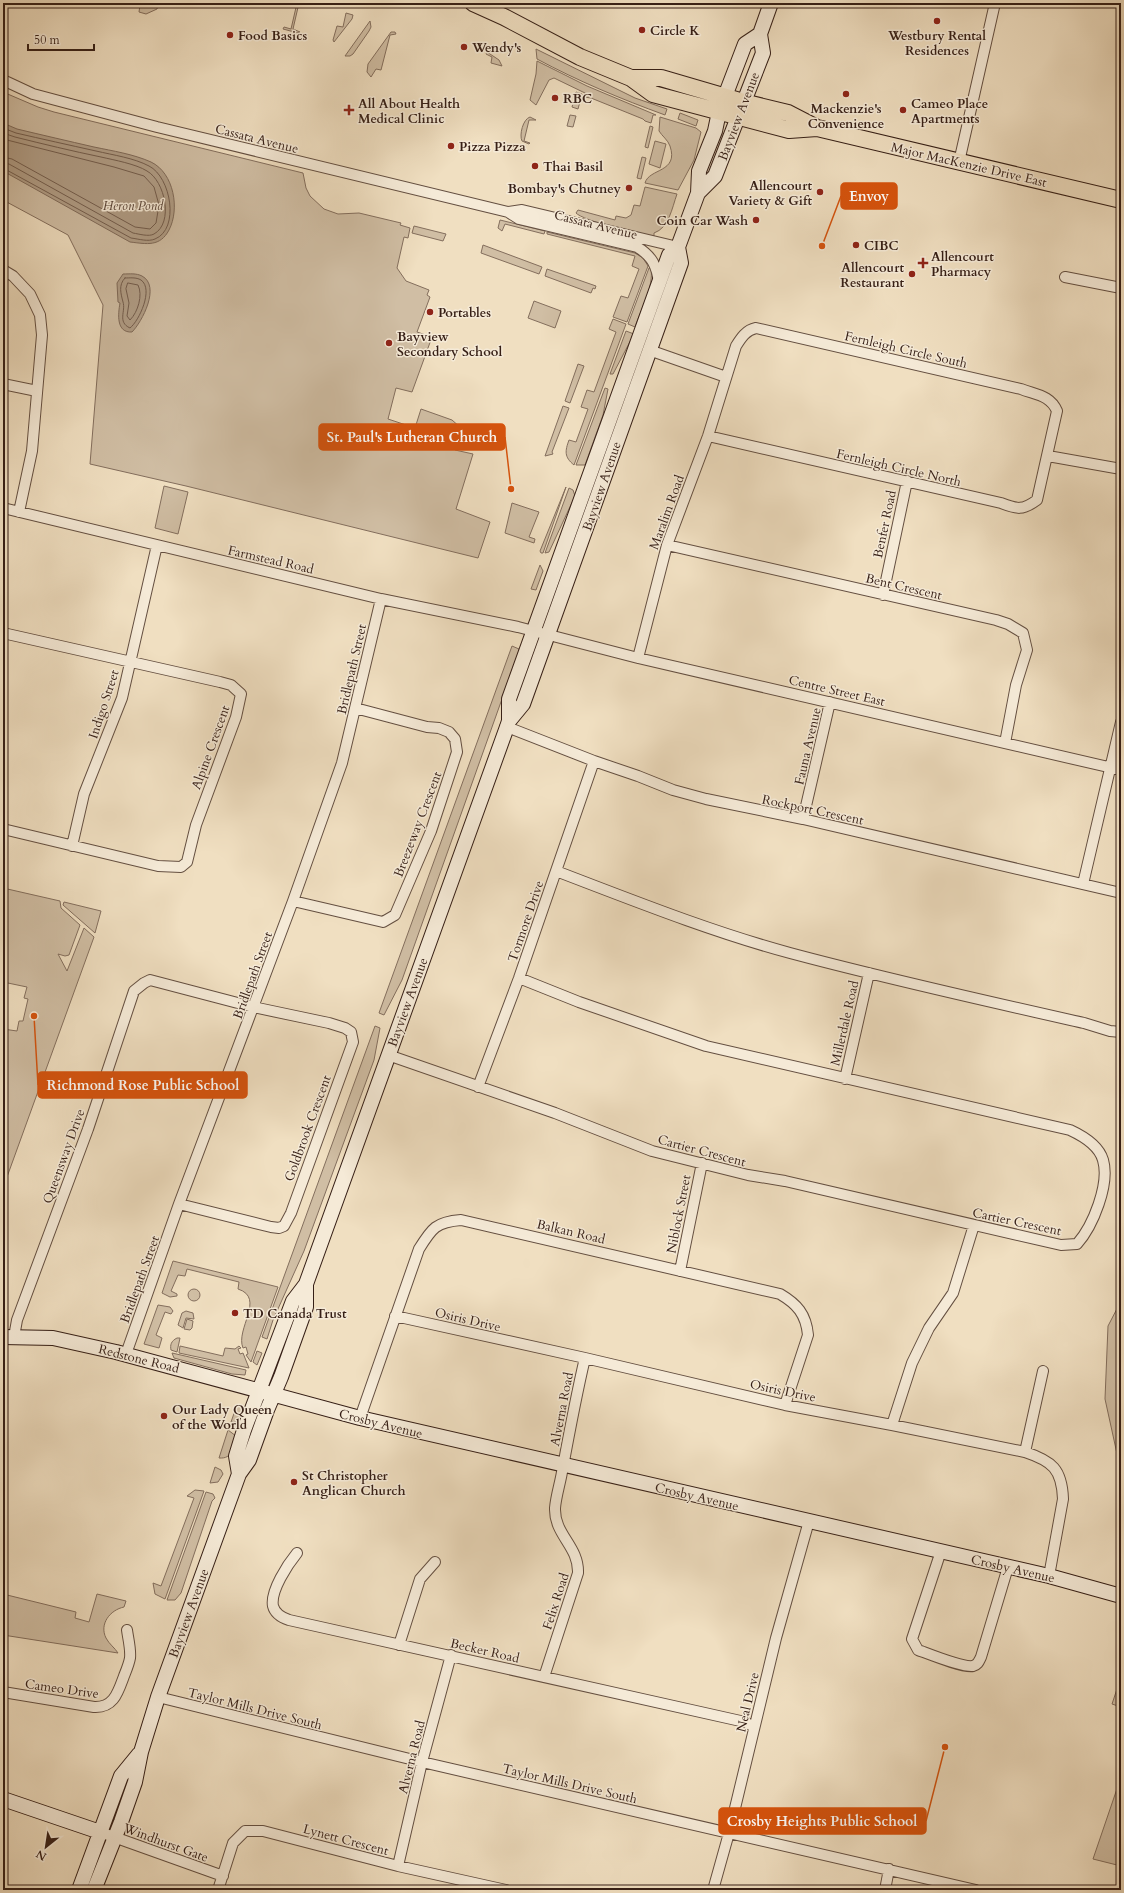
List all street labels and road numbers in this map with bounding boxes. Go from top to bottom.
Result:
street label: Bayview Avenue [714,69,764,163]
street label: Cassata Avenue [213,120,300,158]
street label: Major MacKenzie Drive East [889,138,1048,192]
street label: Cassata Avenue [552,206,639,244]
street label: Fernleigh Circle South [843,327,969,373]
street label: Bayview Avenue [578,439,626,533]
street label: Fernleigh Circle North [835,445,963,491]
street label: Maralim Road [645,472,689,552]
street label: Benfer Road [869,489,901,560]
street label: Farmstead Road [226,541,316,579]
street label: Bent Crescent [864,569,944,605]
street label: Bridlepath Street [333,622,371,716]
street label: Indigo Street [84,668,124,741]
street label: Centre Street East [787,671,887,711]
street label: Alpine Crescent [187,703,234,792]
street label: Fauna Avenue [790,706,826,787]
street label: Breezeway Crescent [390,769,446,880]
street label: Rockport Crescent [760,790,865,830]
street label: Tormore Drive [504,878,548,964]
street label: Bridlepath Street [229,929,277,1022]
street label: Bayview Avenue [383,955,432,1049]
street label: Millerdale Road [826,979,864,1068]
street label: Goldbrook Crescent [280,1073,336,1184]
street label: Queensway Drive [38,1106,89,1206]
street label: Cartier Crescent [656,1131,748,1171]
street label: Niblock Street [663,1173,695,1255]
street label: Cartier Crescent [971,1204,1063,1240]
street label: Balkan Road [535,1215,607,1249]
street label: Bridlepath Street [116,1233,164,1326]
street label: Osiris Drive [433,1304,502,1336]
street label: Redstone Road [96,1340,181,1378]
street label: Alverna Road [546,1371,578,1448]
street label: Osiris Drive [748,1375,817,1407]
street label: Crosby Avenue [337,1405,425,1443]
street label: Crosby Avenue [653,1479,741,1515]
street label: Crosby Avenue [969,1551,1057,1587]
street label: Bayview Avenue [164,1566,213,1660]
street label: Felix Road [538,1570,574,1632]
street label: Becker Road [448,1634,521,1668]
street label: Neal Drive [732,1670,764,1734]
street label: Cameo Drive [24,1675,100,1703]
street label: Taylor Mills Drive South [186,1684,324,1734]
street label: Alverna Road [394,1719,430,1796]
street label: Taylor Mills Drive South [501,1760,639,1808]
street label: Windhurst Gate [120,1819,211,1867]
street label: Lynett Crescent [301,1820,391,1860]

